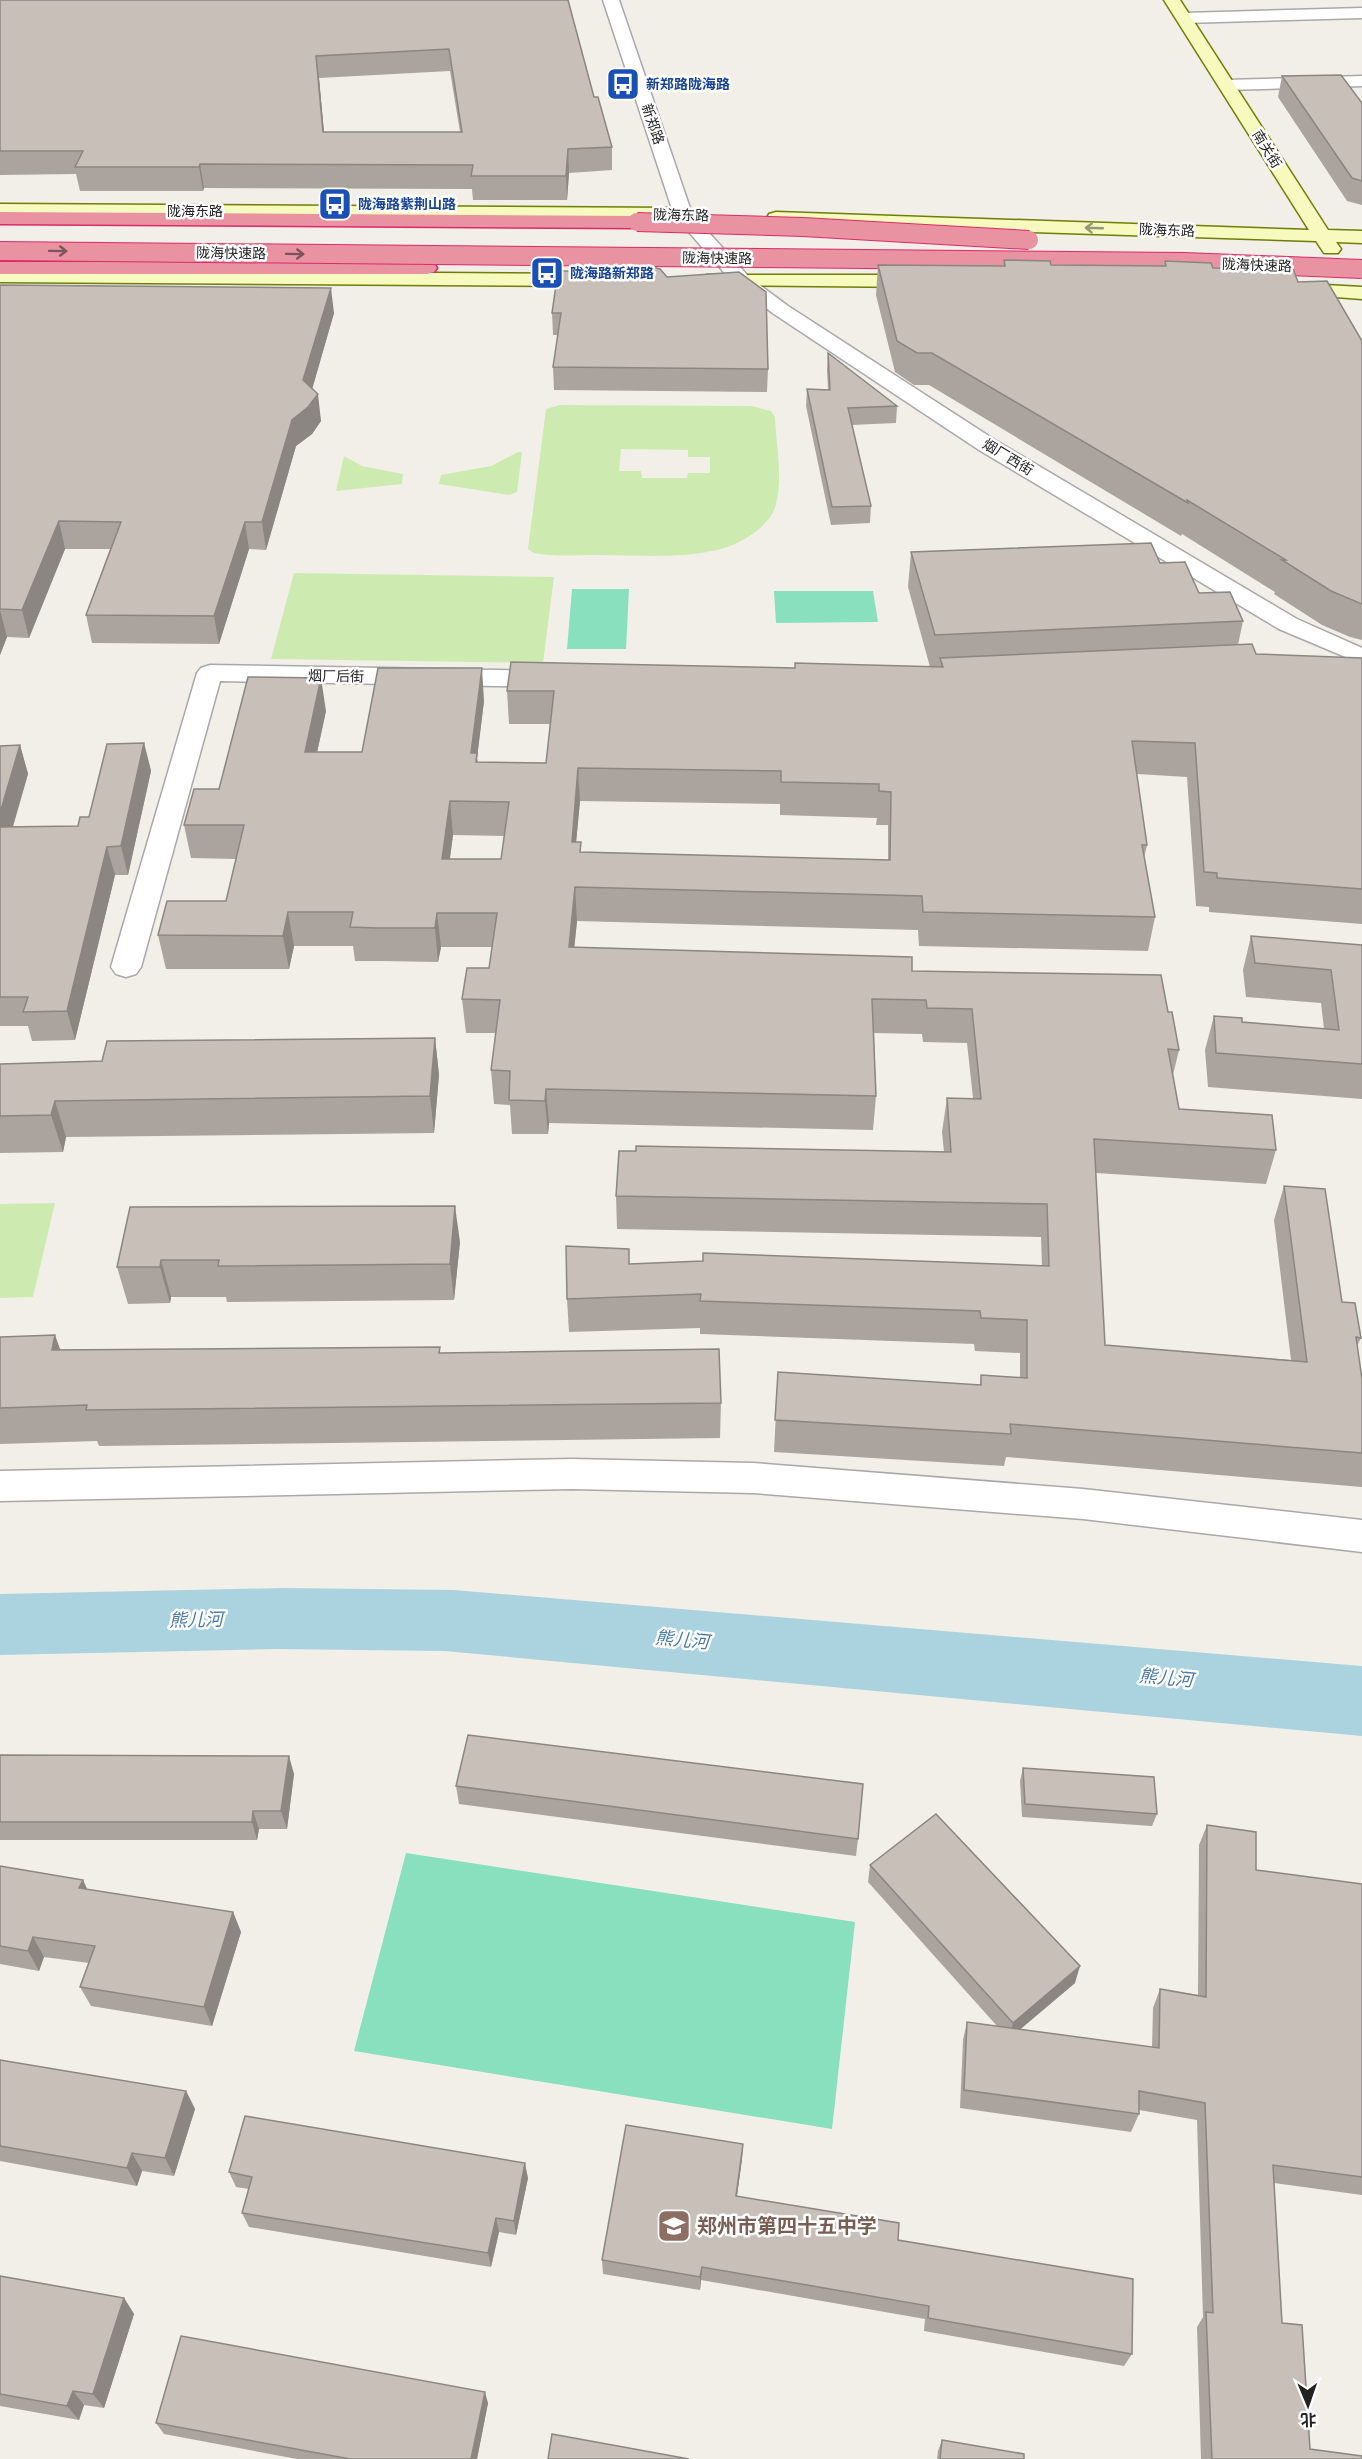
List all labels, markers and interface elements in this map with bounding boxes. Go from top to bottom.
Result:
bus stop icon: 新郑路陇海路 [605,66,641,102]
place label: 新郑路陇海路 [646,76,730,92]
street label: 新郑路 [639,102,667,146]
street label: 南关街 [1249,127,1285,171]
bus stop icon: 陇海路紫荆山路 [317,186,353,222]
place label: 陇海路紫荆山路 [358,196,456,212]
street label: 陇海东路 [167,203,223,219]
street label: 陇海东路 [653,207,709,223]
street label: 陇海东路 [1139,221,1195,239]
one-way arrow [1084,222,1104,234]
street label: 陇海快速路 [196,244,266,262]
one-way arrow [48,246,68,257]
one-way arrow [285,248,305,260]
street label: 陇海快速路 [682,249,752,267]
bus stop icon: 陇海路新郑路 [529,255,565,291]
street label: 陇海快速路 [1222,256,1292,274]
place label: 陇海路新郑路 [570,265,654,281]
street label: 烟厂西街 [980,436,1036,478]
street label: 烟厂后街 [308,668,364,684]
water label: 熊儿河 [169,1609,226,1630]
water label: 熊儿河 [654,1628,713,1653]
water label: 熊儿河 [1138,1666,1197,1691]
school or university icon: 郑州市第四十五中学 [656,2208,692,2244]
place label: 郑州市第四十五中学 [697,2215,877,2237]
north arrow [1278,2375,1338,2435]
text: 北 [1300,2411,1317,2428]

